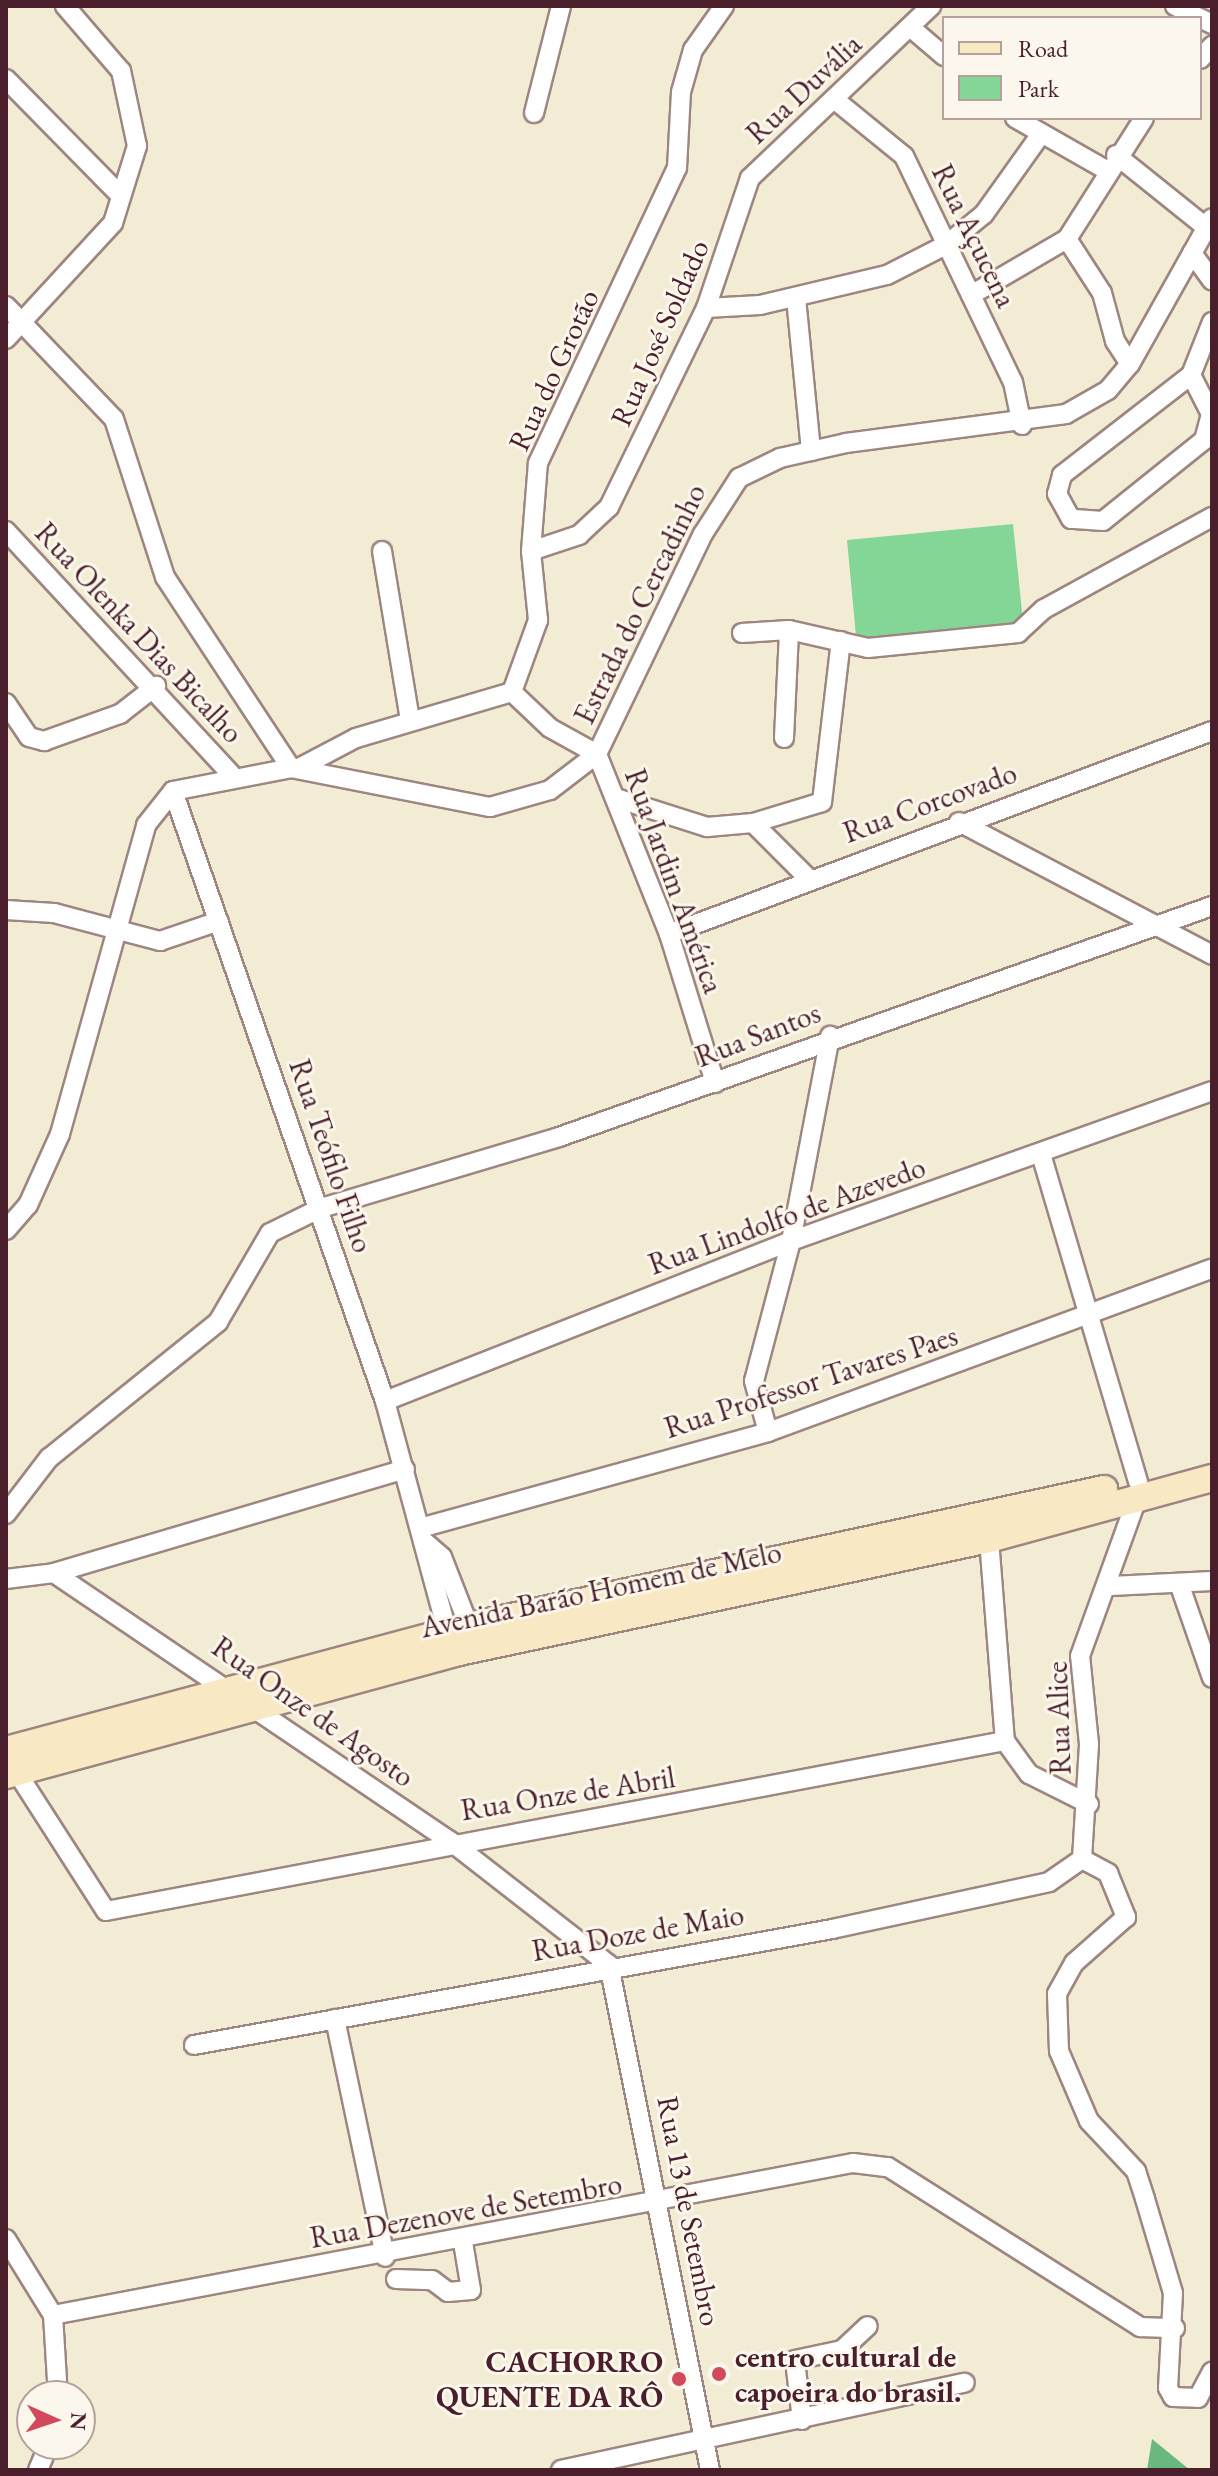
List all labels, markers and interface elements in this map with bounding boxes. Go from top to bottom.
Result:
legend [942,16,1202,120]
street label: Rua Duvália [739,26,869,152]
text: Road [1018,33,1068,64]
text: Park [1018,73,1059,104]
street label: Rua Açucena [924,158,1024,314]
street label: Rua José Soldado [603,234,717,432]
street label: Rua do Grotão [501,283,607,457]
street label: Estrada do Cercadinho [566,478,714,730]
street label: Rua Olenka Dias Bicalho [27,515,251,751]
street label: Rua Corcovado [838,755,1022,851]
street label: Rua Jardim América [617,764,731,998]
street label: Rua Santos [690,995,826,1075]
street label: Rua Teófilo Filho [281,1055,381,1257]
street label: Rua Lindolfo de Azevedo [644,1149,930,1283]
street label: Rua Professor Tavares Paes [660,1318,962,1446]
street label: Avenida Barão Homem de Melo [417,1534,785,1646]
street label: Rua Onze de Agosto [205,1629,421,1795]
street label: Rua Alice [1039,1661,1079,1775]
street label: Rua Onze de Abril [458,1759,678,1829]
street label: Rua Doze de Maio [529,1897,747,1969]
street label: Rua 13 de Setembro [649,2093,729,2329]
street label: Rua Dezenove de Setembro [307,2166,625,2256]
place label: centro cultural de capoeira do brasil. [735,2339,961,2410]
place label: CACHORRO QUENTE DA RÔ [436,2344,663,2414]
marker: centro cultural de capoeira do brasil. [710,2365,728,2383]
marker: CACHORRO QUENTE DA RÔ [670,2370,688,2388]
north arrow [16,2380,96,2460]
text: N [64,2412,93,2431]

